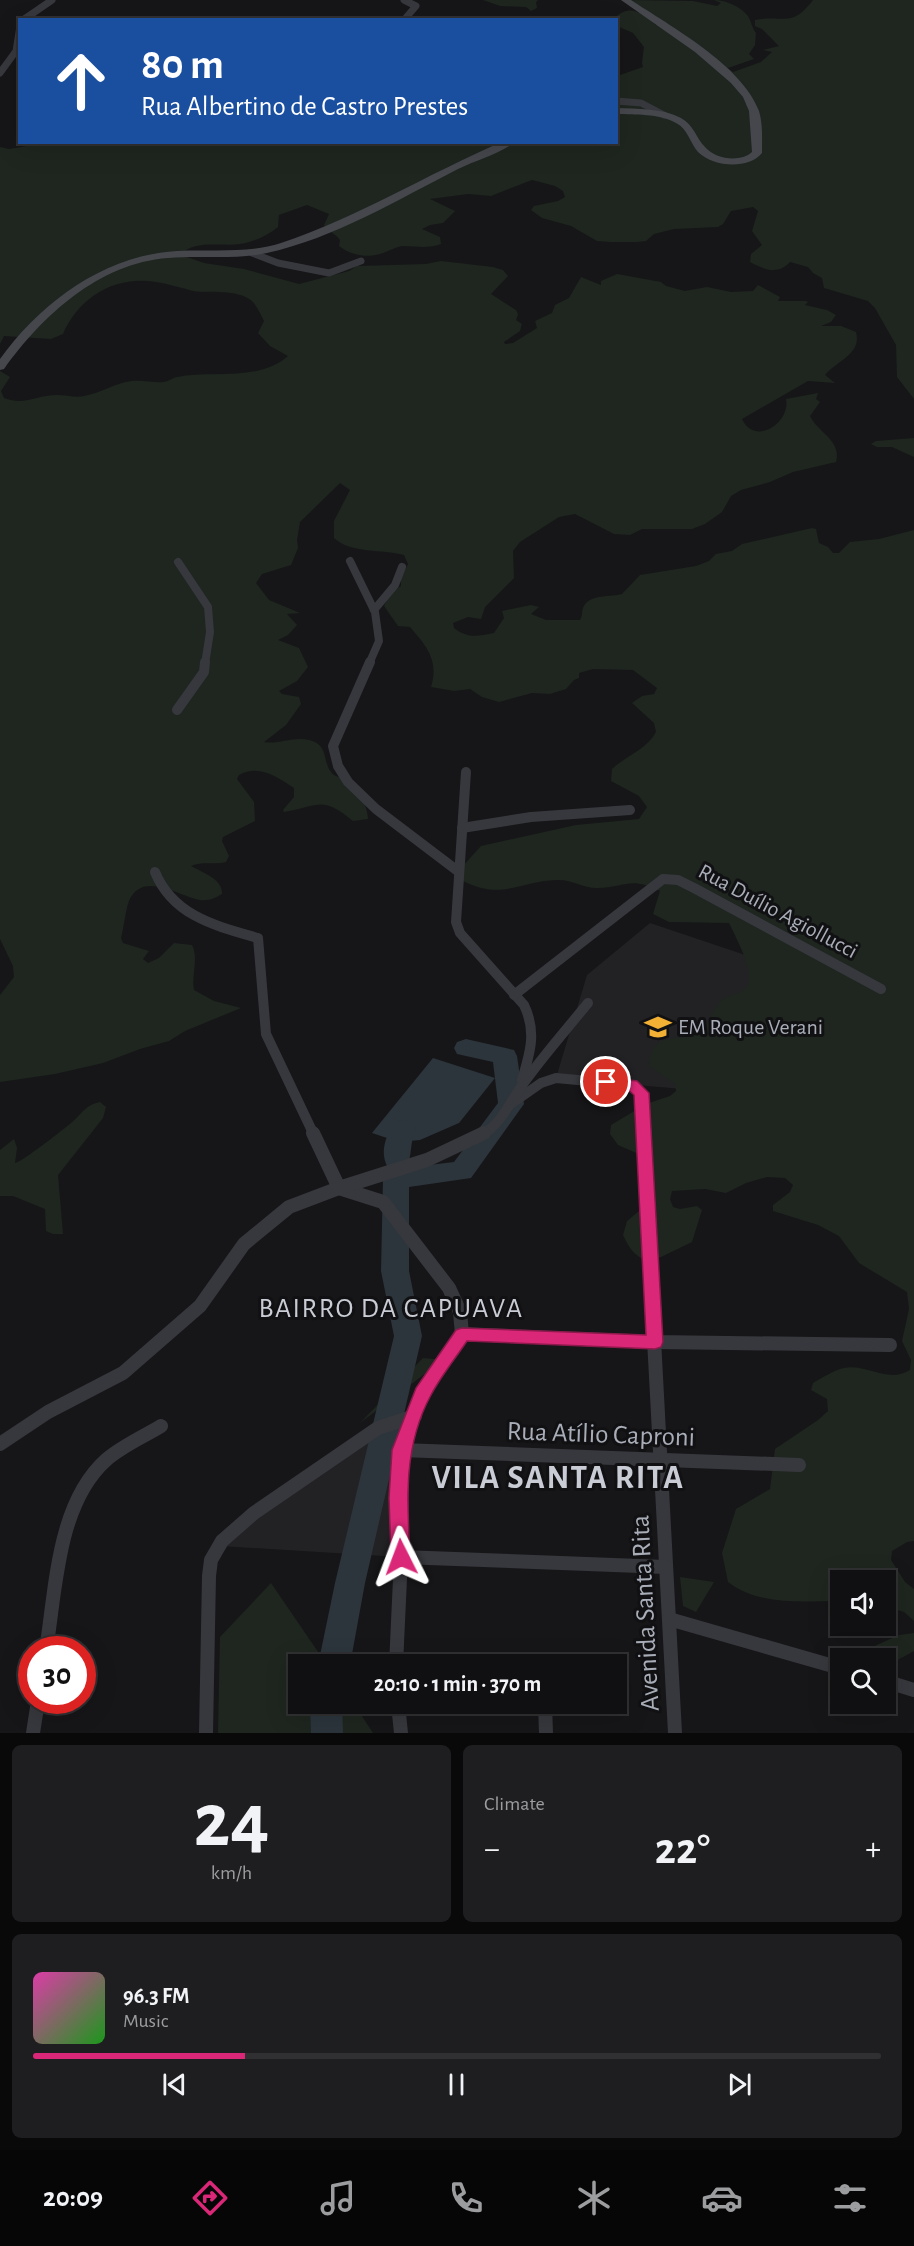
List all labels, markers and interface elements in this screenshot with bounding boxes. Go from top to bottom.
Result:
icon: ahead [42,42,120,120]
text: 80 m [141,44,224,86]
text: Rua Albertino de Castro Prestes [141,93,468,120]
street label: Rua Duílio Agiollucci [695,860,861,962]
school or university icon: EM Roque Verani [643,1012,673,1042]
place label: EM Roque Verani [678,1016,823,1038]
pin [580,1056,631,1107]
icon: arrive [589,1065,622,1098]
district label: BAIRRO DA CAPUAVA [258,1295,524,1323]
street label: Rua Atílio Caproni [506,1417,696,1451]
district label: VILA SANTA RITA [431,1462,685,1495]
street label: Avenida Santa Rita [626,1514,664,1712]
position arrow [369,1525,433,1589]
map controls [830,1570,896,1714]
button: sound [830,1570,896,1636]
speed limit sign: 30 [18,1636,96,1714]
button: search [830,1648,896,1714]
text: 20:10 · 1 min · 370 m [374,1673,541,1695]
text: 24 [194,1783,269,1861]
text: Climate [484,1794,545,1814]
text: 22° [655,1827,710,1872]
text: − [484,1833,500,1866]
text: + [865,1833,881,1866]
text: km/h [211,1863,252,1883]
text: 96.3 FM [123,1985,189,2007]
text: Music [123,2011,169,2031]
icon: previous [158,2068,191,2101]
icon: pause [440,2068,473,2101]
icon: next [723,2068,756,2101]
icon: directions [189,2177,231,2219]
icon: music [317,2177,359,2219]
icon: phone [445,2177,487,2219]
icon: climate [573,2177,615,2219]
icon: car [701,2177,743,2219]
icon: filters [829,2177,871,2219]
text: 20:09 [43,2184,103,2211]

